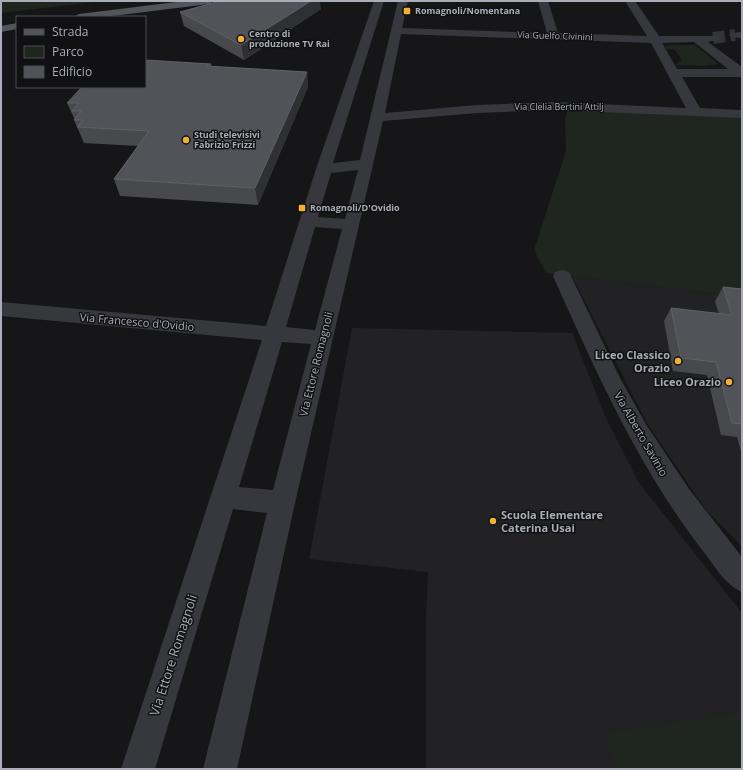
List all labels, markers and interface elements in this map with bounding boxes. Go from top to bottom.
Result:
place label: Romagnoli/Nomentana [415,4,520,17]
marker: Romagnoli/Nomentana [402,6,412,16]
legend [16,16,146,88]
text: Strada [52,23,88,40]
place label: Centro di produzione TV Rai [249,27,330,50]
street label: Via Guelfo Civinini [517,28,593,43]
marker: Centro di produzione TV Rai [236,34,246,44]
text: Parco [52,43,84,60]
text: Edificio [52,63,92,80]
street label: Via Clelia Bertini Attilj [515,100,603,113]
place label: Studi televisivi Fabrizio Frizzi [194,128,260,151]
marker: Studi televisivi Fabrizio Frizzi [181,135,191,145]
place label: Romagnoli/D'Ovidio [310,201,400,214]
marker: Romagnoli/D'Ovidio [297,203,307,213]
street label: Via Francesco d'Ovidio [79,309,195,334]
street label: Via Ettore Romagnoli [295,310,336,418]
place label: Liceo Classico Orazio [595,347,670,375]
marker: Liceo Classico Orazio [673,356,683,366]
place label: Liceo Orazio [654,374,721,389]
marker: Liceo Orazio [724,377,734,387]
street label: Via Alberto Savinio [611,389,672,479]
place label: Scuola Elementare Caterina Usai [501,507,604,535]
marker: Scuola Elementare Caterina Usai [488,516,498,526]
street label: Via Ettore Romagnoli [145,592,201,718]

